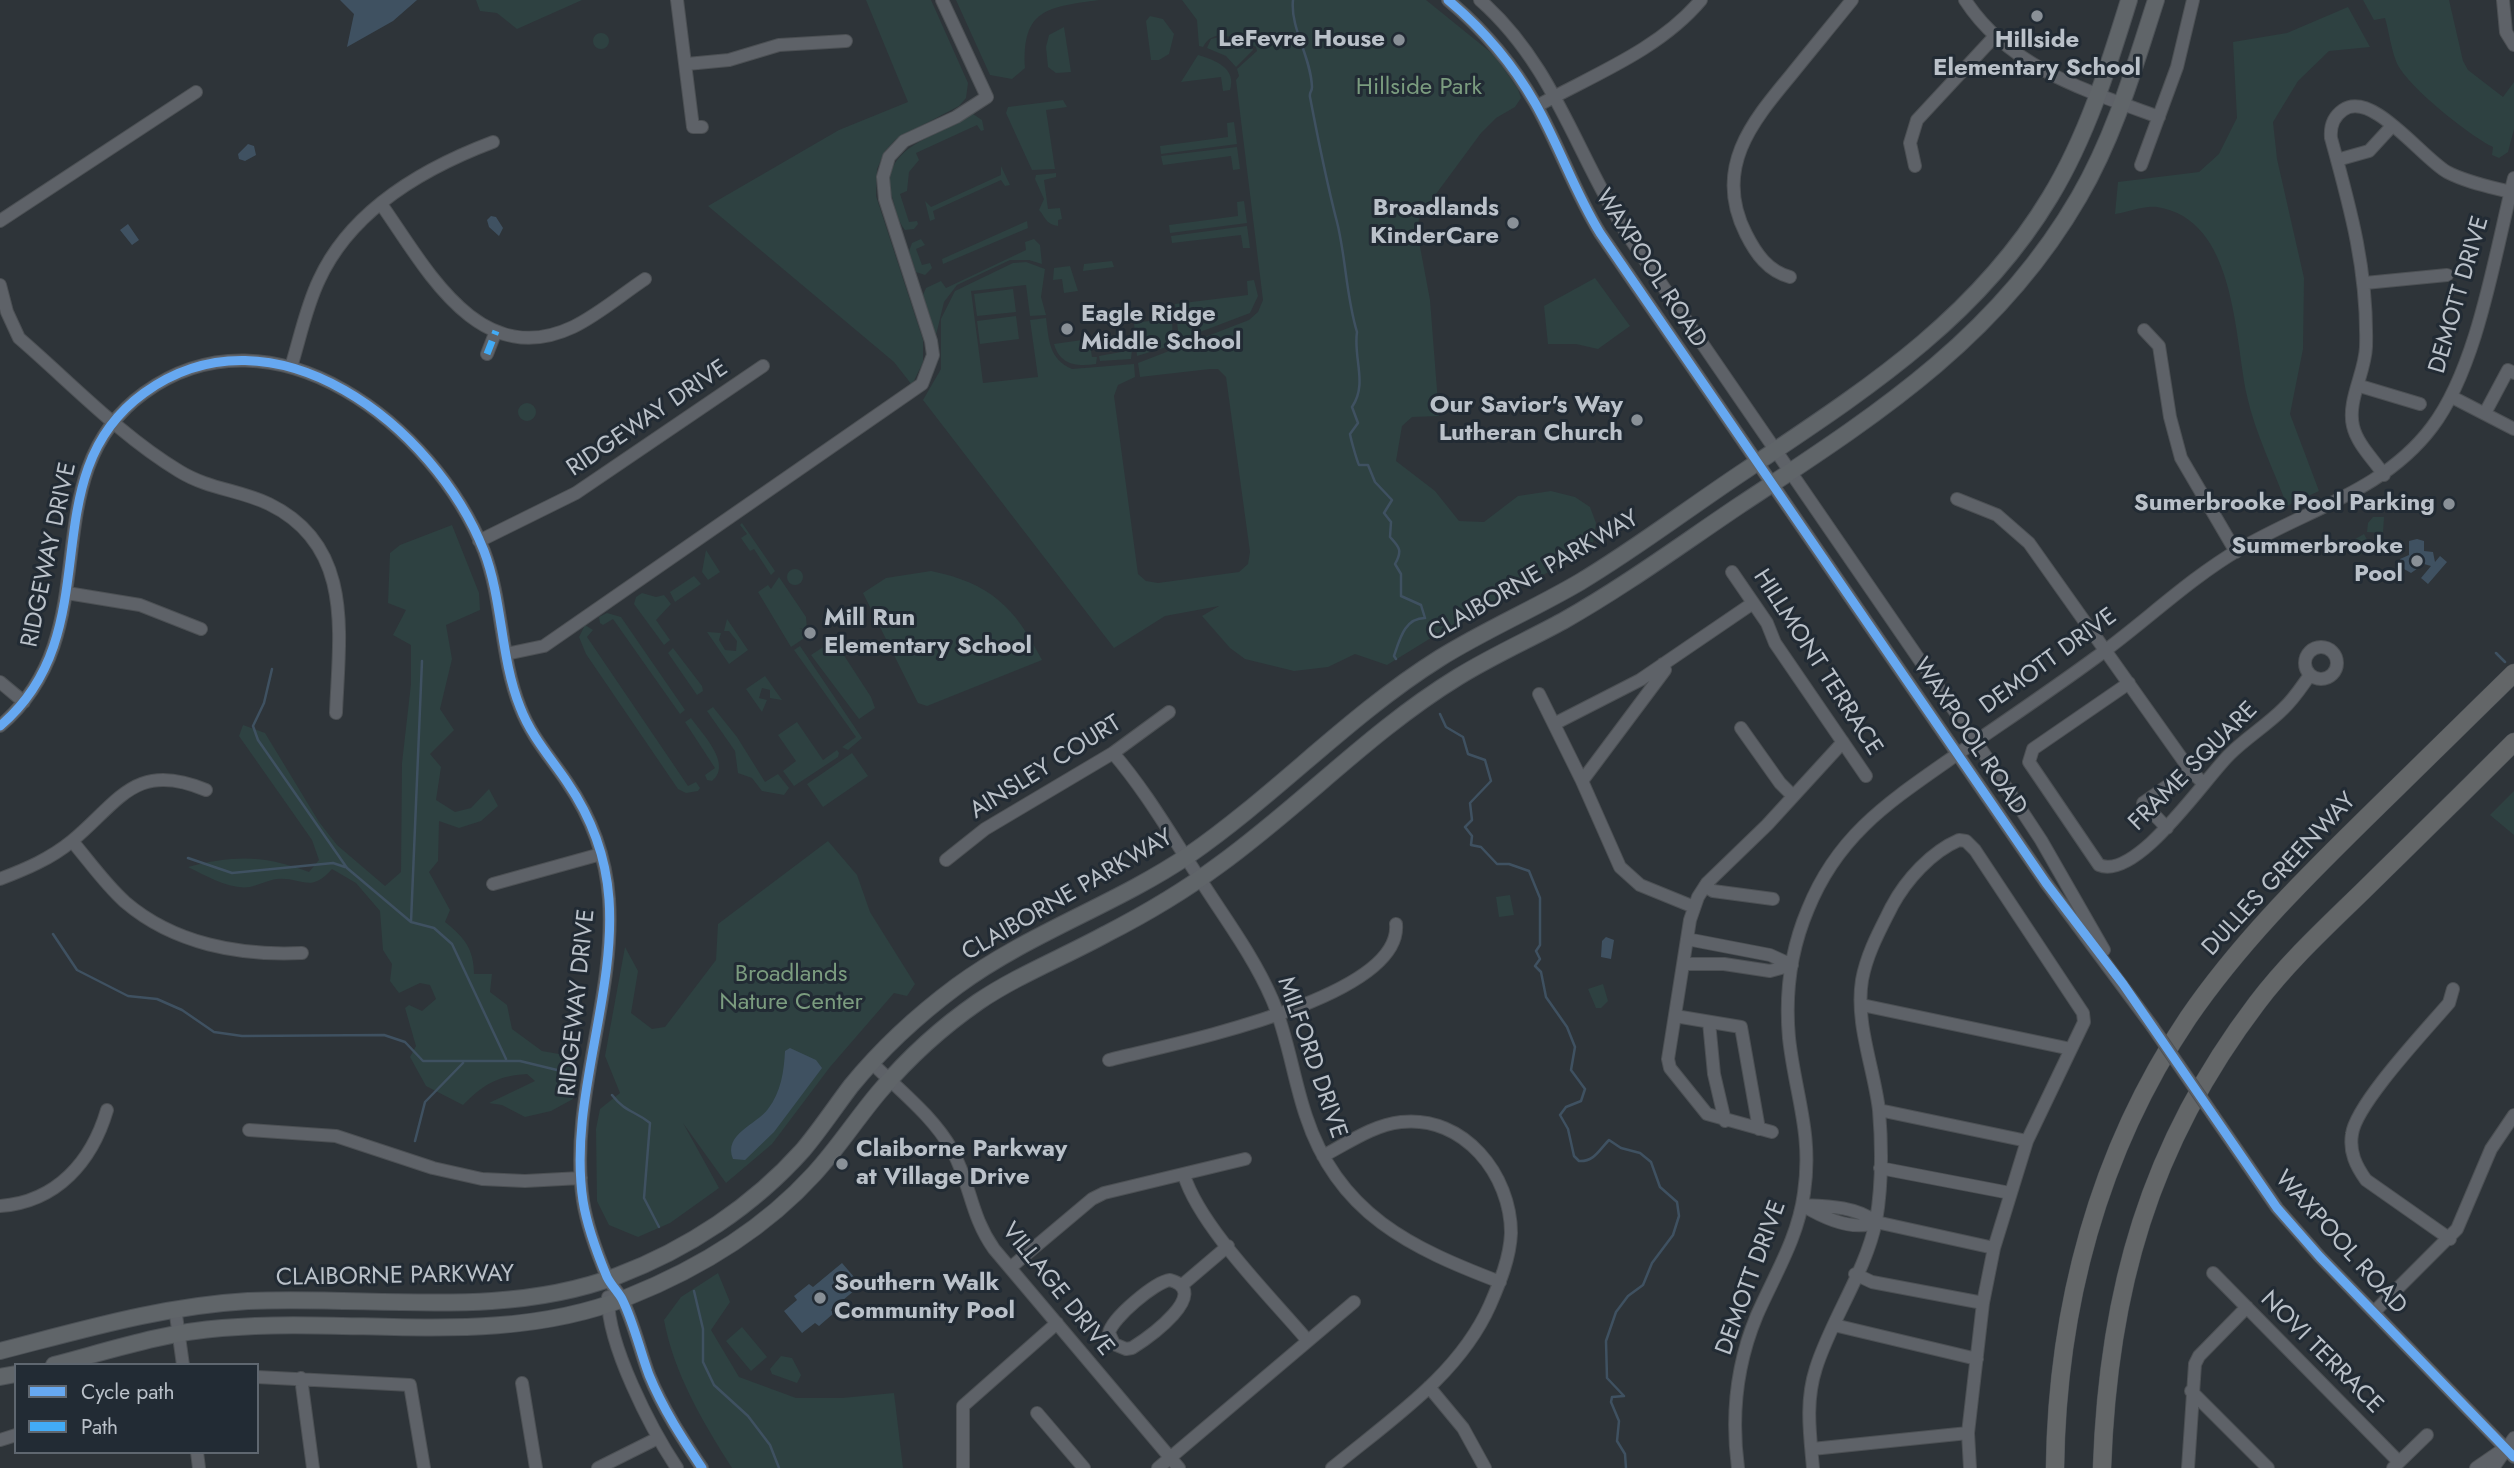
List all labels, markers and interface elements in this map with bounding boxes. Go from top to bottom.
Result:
marker: Hillside Elementary School [2029,8,2045,24]
place label: LeFevre House [1218,26,1385,54]
place label: Hillside Elementary School [1933,27,2141,83]
marker: LeFevre House [1391,32,1407,48]
park label: Hillside Park [1356,74,1482,102]
street label: WAXPOOL ROAD [1588,184,1712,354]
place label: Broadlands KinderCare [1370,195,1499,251]
street label: DEMOTT DRIVE [2424,213,2496,377]
marker: Broadlands KinderCare [1505,215,1521,231]
place label: Eagle Ridge Middle School [1081,301,1241,357]
marker: Eagle Ridge Middle School [1059,321,1075,337]
street label: RIDGEWAY DRIVE [562,354,734,484]
place label: Our Savior's Way Lutheran Church [1430,392,1623,448]
marker: Our Savior's Way Lutheran Church [1629,412,1645,428]
street label: RIDGEWAY DRIVE [16,460,84,650]
place label: Sumerbrooke Pool Parking [2134,490,2435,518]
marker: Sumerbrooke Pool Parking [2441,496,2457,512]
street label: CLAIBORNE PARKWAY [1424,505,1644,649]
place label: Summerbrooke Pool [2231,533,2403,589]
marker: Summerbrooke Pool [2409,553,2425,569]
street label: HILLMONT TERRACE [1746,565,1888,761]
street label: DEMOTT DRIVE [1975,603,2123,721]
place label: Mill Run Elementary School [824,605,1032,661]
marker: Mill Run Elementary School [802,625,818,641]
street label: WAXPOOL ROAD [1906,653,2032,821]
street label: FRAME SQUARE [2123,696,2265,838]
street label: AINSLEY COURT [965,710,1127,826]
street label: DULLES GREENWAY [2197,787,2363,963]
street label: CLAIBORNE PARKWAY [958,824,1178,968]
street label: RIDGEWAY DRIVE [554,908,602,1098]
park label: Broadlands Nature Center [719,961,863,1017]
street label: MILFORD DRIVE [1270,974,1352,1142]
place label: Claiborne Parkway at Village Drive [856,1136,1067,1192]
marker: Claiborne Parkway at Village Drive [834,1156,850,1172]
street label: WAXPOOL ROAD [2268,1165,2412,1321]
street label: DEMOTT DRIVE [1711,1197,1793,1359]
street label: VILLAGE DRIVE [995,1218,1119,1362]
street label: CLAIBORNE PARKWAY [276,1261,514,1293]
place label: Southern Walk Community Pool [834,1270,1015,1326]
street label: NOVI TERRACE [2254,1286,2388,1420]
marker: Southern Walk Community Pool [812,1290,828,1306]
legend [14,1363,259,1454]
text: Cycle path [81,1377,174,1407]
text: Path [81,1412,118,1442]

